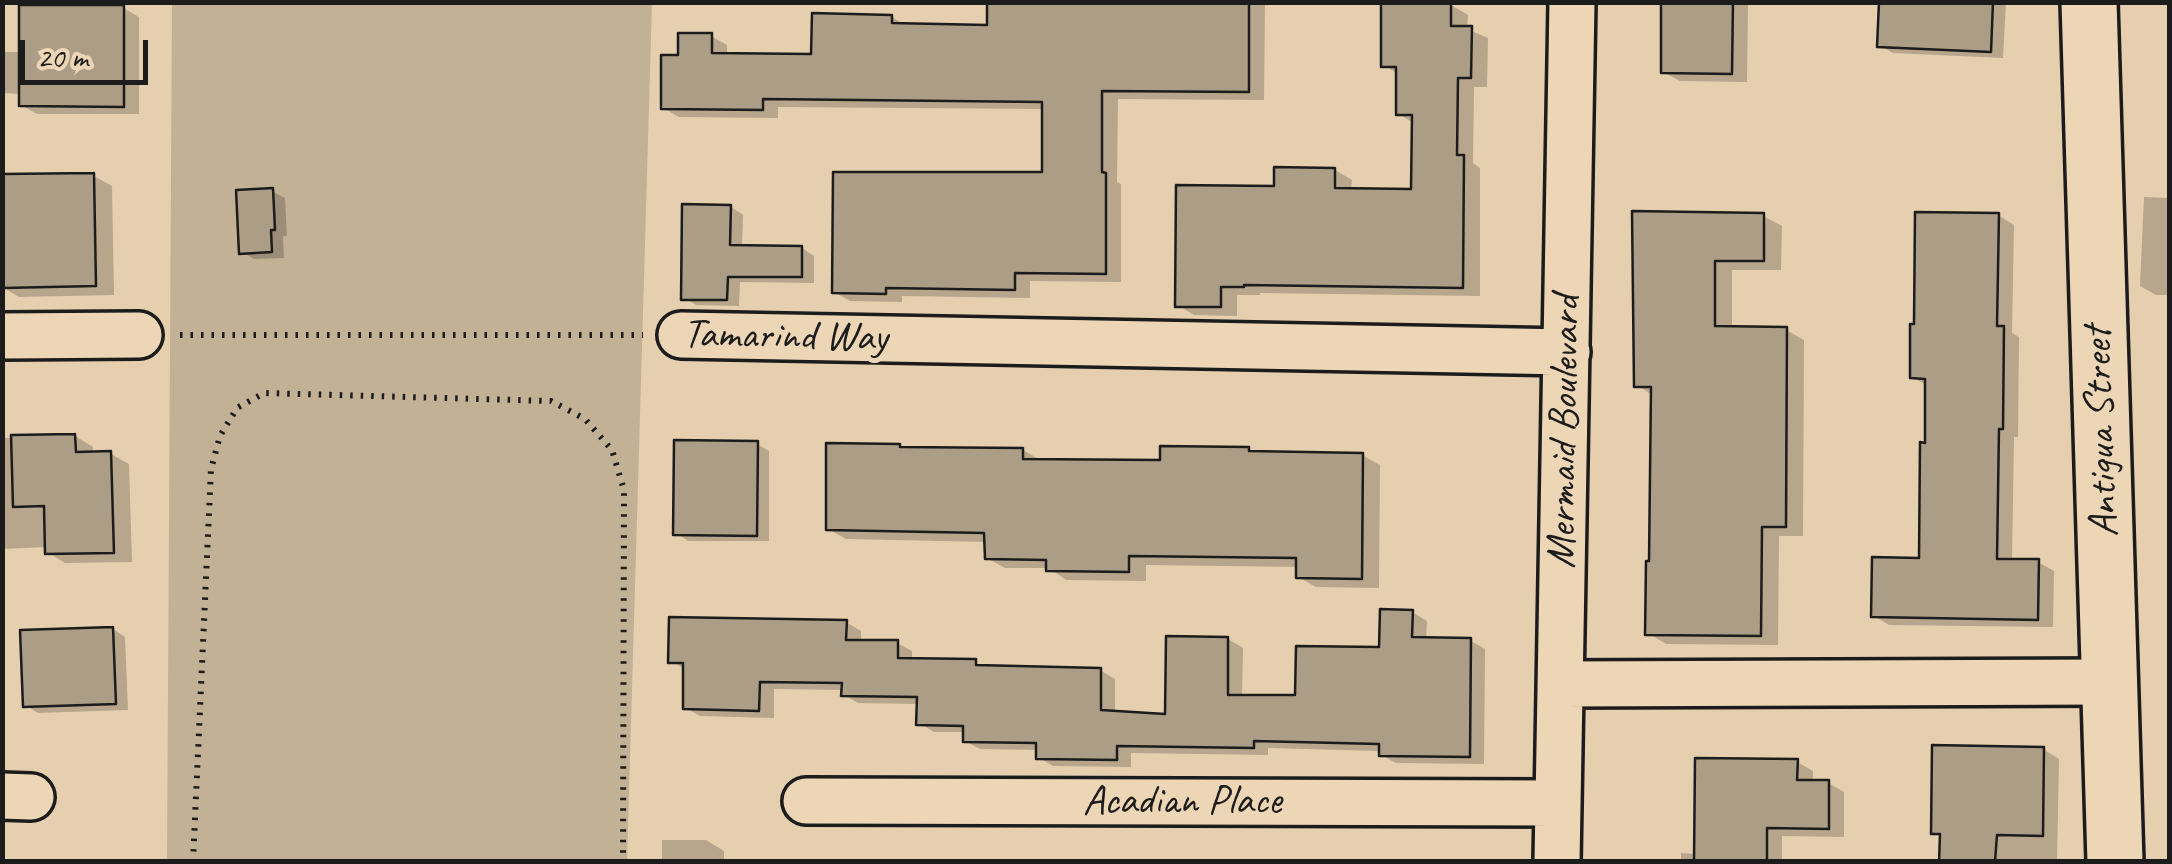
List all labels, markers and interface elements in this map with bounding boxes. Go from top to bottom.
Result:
scale bar [25,20,152,82]
text: 20 m [37,38,88,76]
street label: Mermaid Boulevard [1537,295,1593,569]
street label: Tamarind Way [682,310,888,364]
street label: Antigua Street [2073,326,2131,538]
street label: Acadian Place [1083,777,1281,827]

